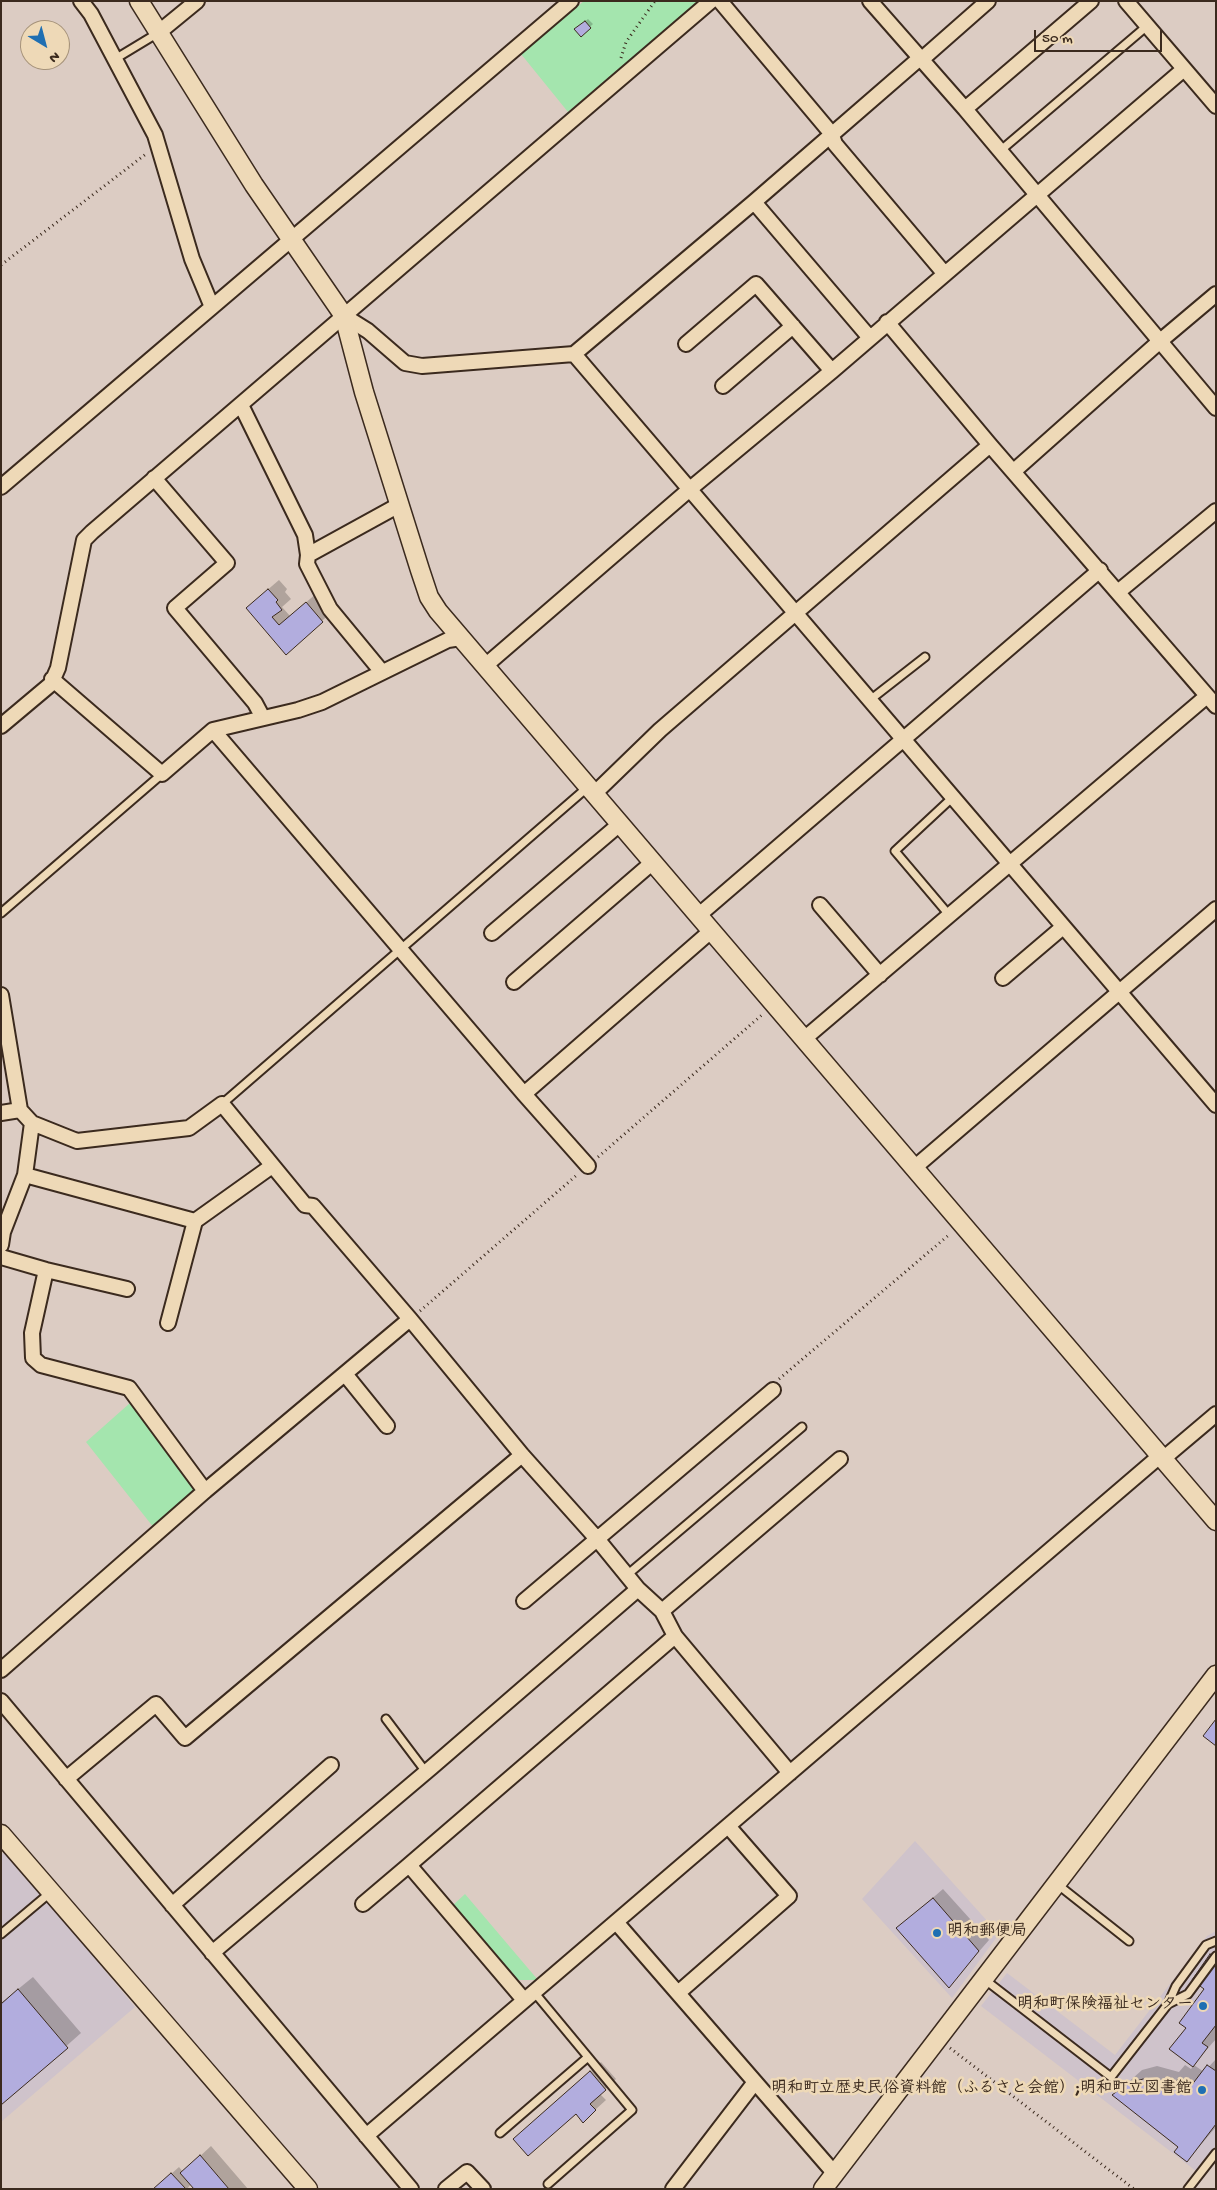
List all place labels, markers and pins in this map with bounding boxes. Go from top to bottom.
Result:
place label: 明和郵便局 [947,1923,1027,1943]
marker: 明和郵便局 [931,1927,943,1939]
place label: 明和町保険福祉センター [1017,1996,1193,2016]
marker: 明和町保険福祉センター [1197,2000,1209,2012]
place label: 明和町立歴史民俗資料館（ふるさと会館）;明和町立図書館 [771,2080,1192,2100]
marker: 明和町立歴史民俗資料館（ふるさと会館）;明和町立図書館 [1196,2084,1208,2096]

